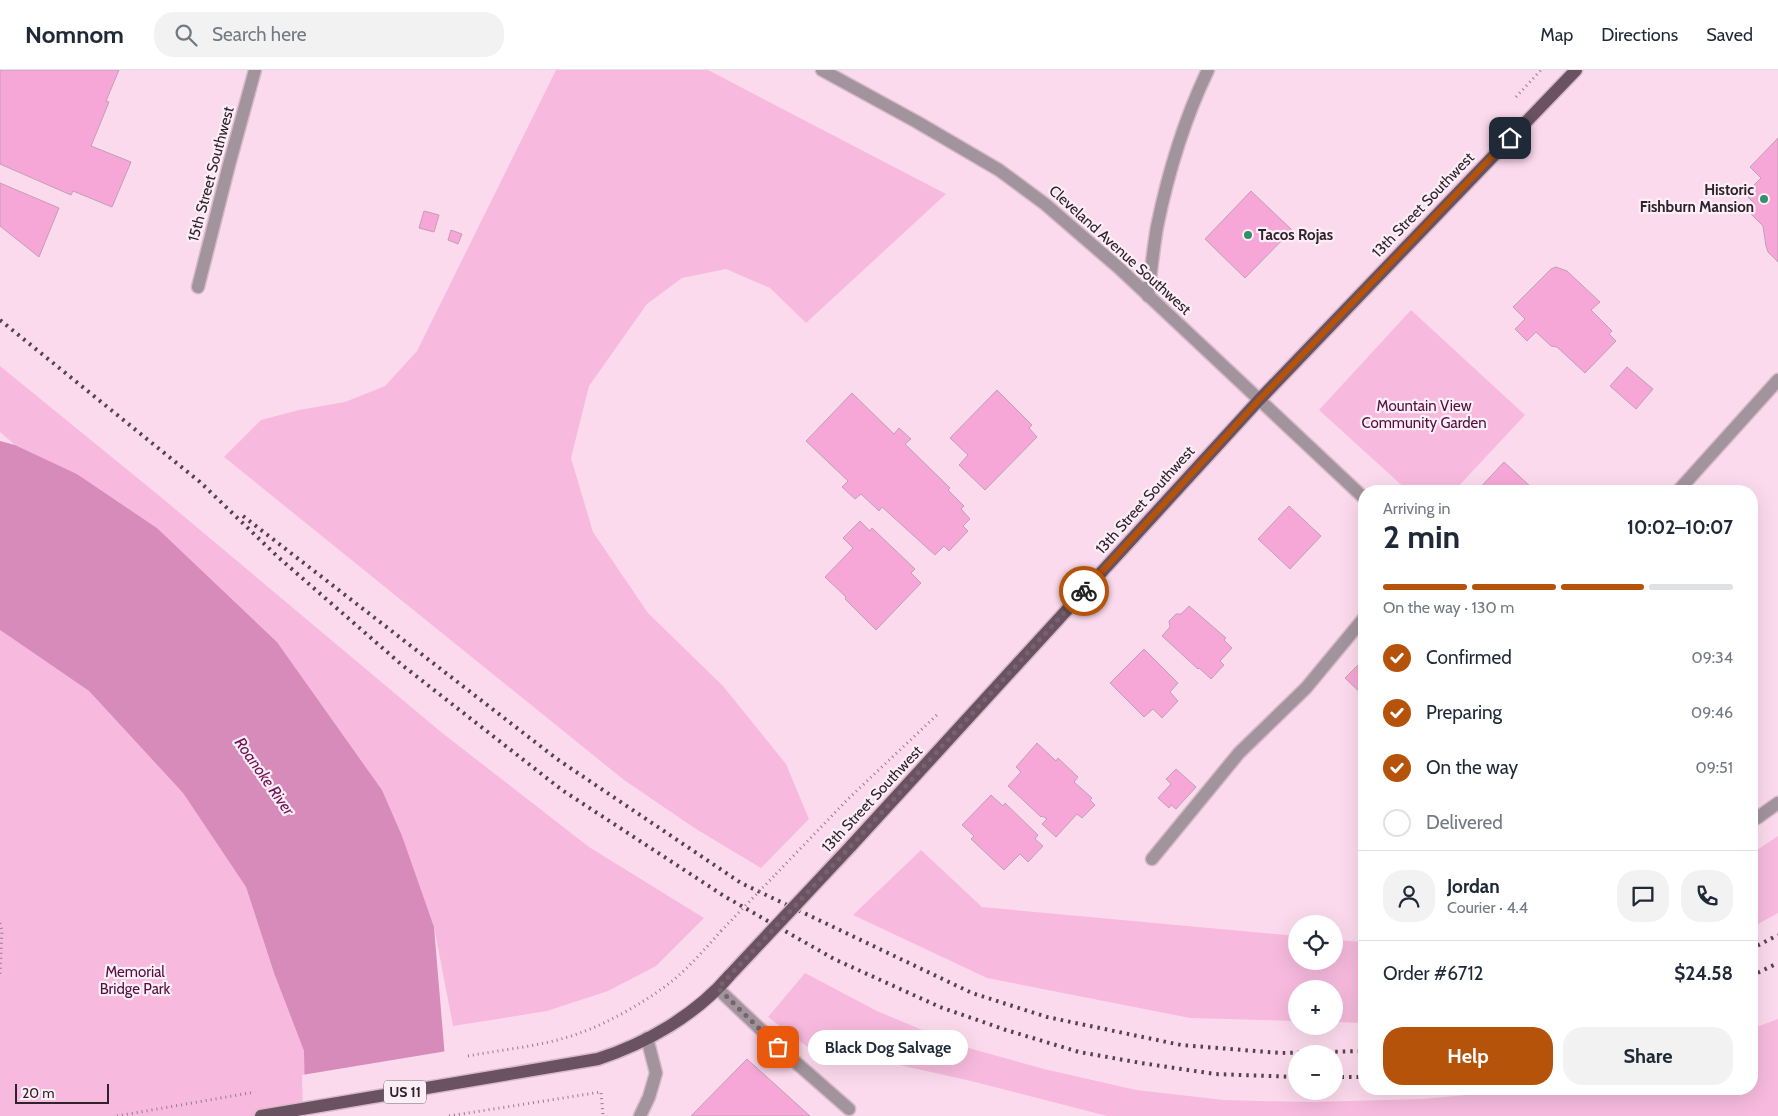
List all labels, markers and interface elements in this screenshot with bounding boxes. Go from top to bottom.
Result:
search box [154,12,504,57]
text: Nomnom [25,20,124,49]
icon: search [172,21,200,49]
text: Search here [212,23,306,46]
text: Map [1540,24,1573,46]
text: Directions [1601,24,1678,46]
text: Saved [1706,24,1753,46]
street label: 15th Street Southwest [184,104,238,244]
pin [1489,117,1531,159]
icon: home [1496,124,1524,152]
street label: 13th Street Southwest [1368,149,1478,261]
place label: Historic Fishburn Mansion [1640,181,1754,216]
street label: Cleveland Avenue Southwest [1045,182,1195,318]
marker: Historic Fishburn Mansion [1758,193,1770,205]
place label: Tacos Rojas [1258,226,1333,244]
marker: Tacos Rojas [1242,229,1254,241]
park label: Mountain View Community Garden [1361,397,1487,432]
street label: 13th Street Southwest [1092,442,1198,558]
text: Arriving in [1383,499,1450,518]
text: 10:02–10:07 [1627,516,1733,539]
text: 2 min [1383,517,1460,556]
courier [1059,566,1109,616]
icon: bike [1070,577,1098,605]
text: On the way · 130 m [1383,598,1514,617]
icon: check [1383,644,1411,672]
text: Confirmed [1426,646,1512,669]
text: 09:34 [1692,648,1733,667]
icon: check [1383,699,1411,727]
text: Preparing [1426,701,1502,724]
text: 09:46 [1691,703,1733,722]
water label: Roanoke River [231,734,299,820]
street label: 13th Street Southwest [818,742,926,856]
icon: check [1383,754,1411,782]
text: On the way [1426,756,1518,779]
text: 09:51 [1696,758,1733,777]
text: Delivered [1426,811,1503,834]
button: person [1383,870,1435,922]
button: chat [1617,870,1669,922]
button: phone [1681,870,1733,922]
text: Jordan [1447,875,1500,898]
text: Courier · 4.4 [1447,898,1528,917]
map controls [1288,915,1343,1100]
button: locate [1288,915,1343,970]
text: Order #6712 [1383,962,1484,985]
text: $24.58 [1674,962,1733,985]
park label: Memorial Bridge Park [100,963,171,998]
button: + [1288,980,1343,1035]
pin [757,1026,799,1068]
button: Help [1383,1027,1553,1085]
button: Share [1563,1027,1733,1085]
callout: Black Dog Salvage [808,1030,968,1064]
icon: bag [764,1033,792,1061]
text: Black Dog Salvage [825,1038,951,1057]
button: − [1288,1045,1343,1100]
road number: US 11 [384,1080,426,1104]
scale bar [15,1081,109,1104]
text: 20 m [22,1084,55,1102]

